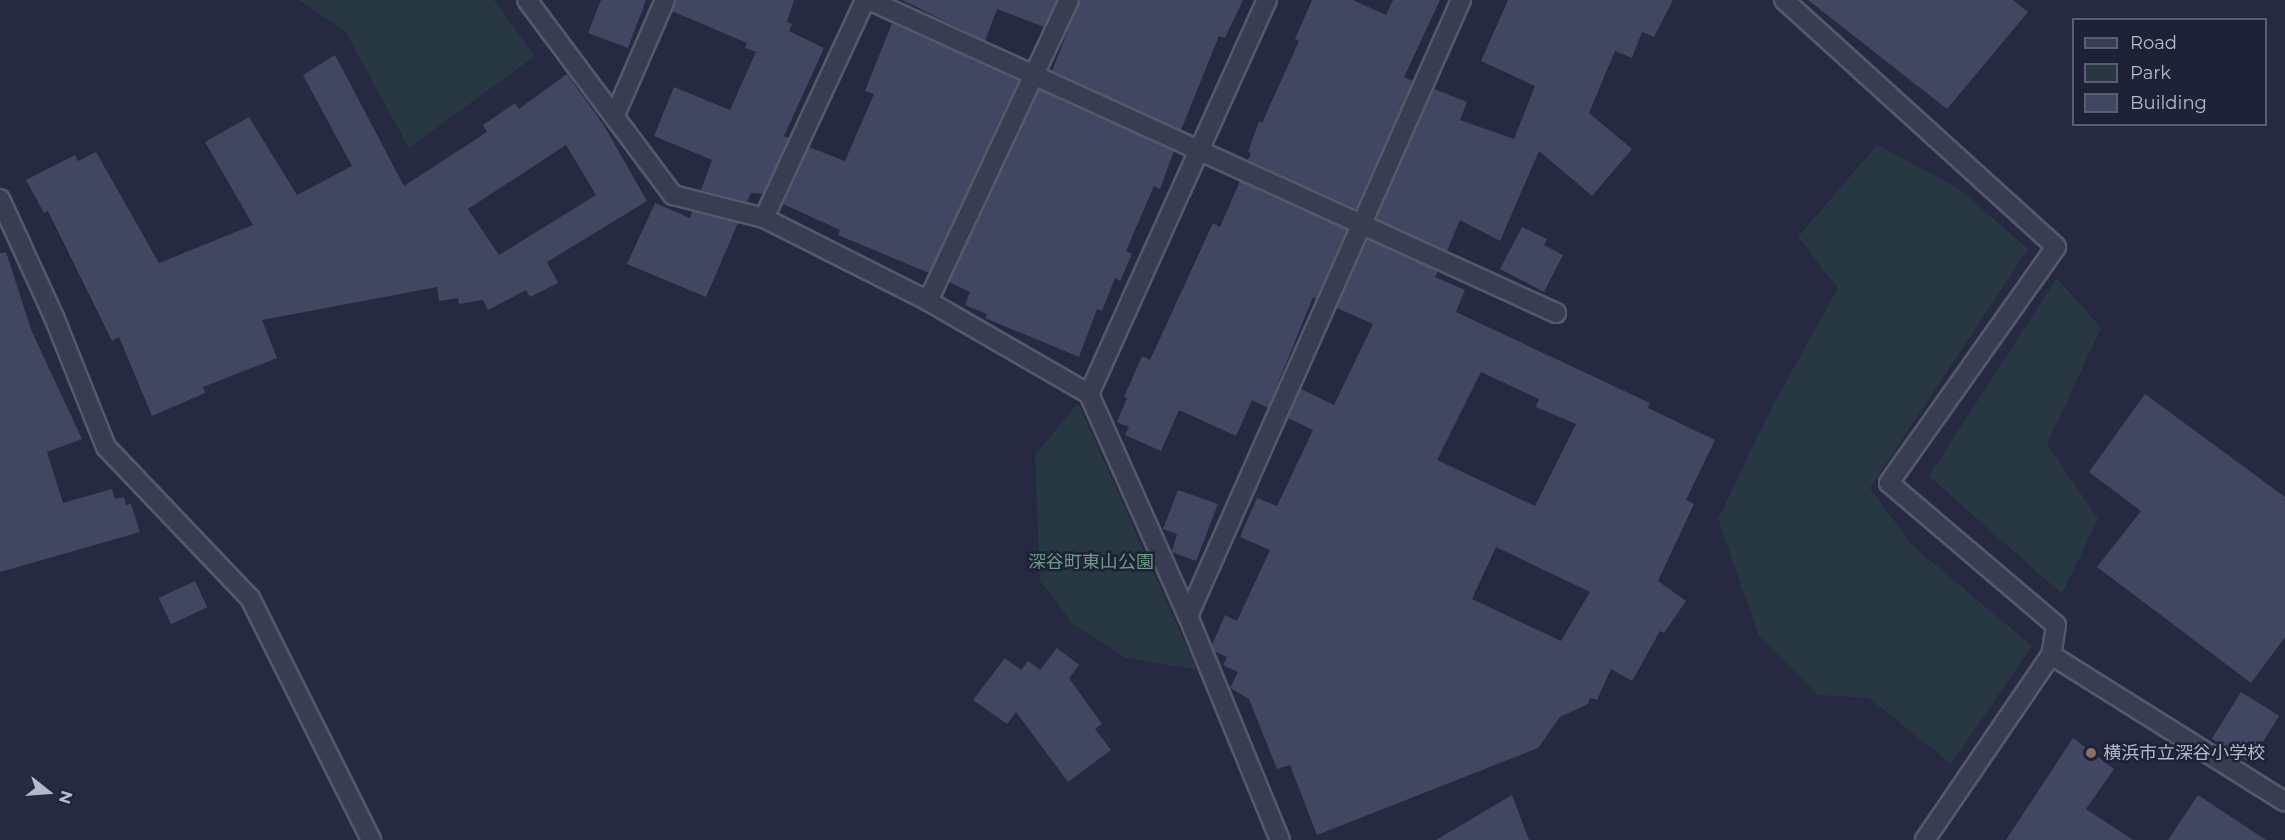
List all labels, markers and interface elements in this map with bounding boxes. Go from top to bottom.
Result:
legend [2072,18,2267,126]
text: Road [2130,32,2177,54]
text: Park [2130,62,2171,84]
text: Building [2130,92,2207,114]
park label: 深谷町東山公園 [1028,551,1154,573]
place label: 横浜市立深谷小学校 [2103,742,2265,764]
marker: 横浜市立深谷小学校 [2084,746,2098,760]
north arrow [18,762,78,822]
text: N [55,788,77,806]

